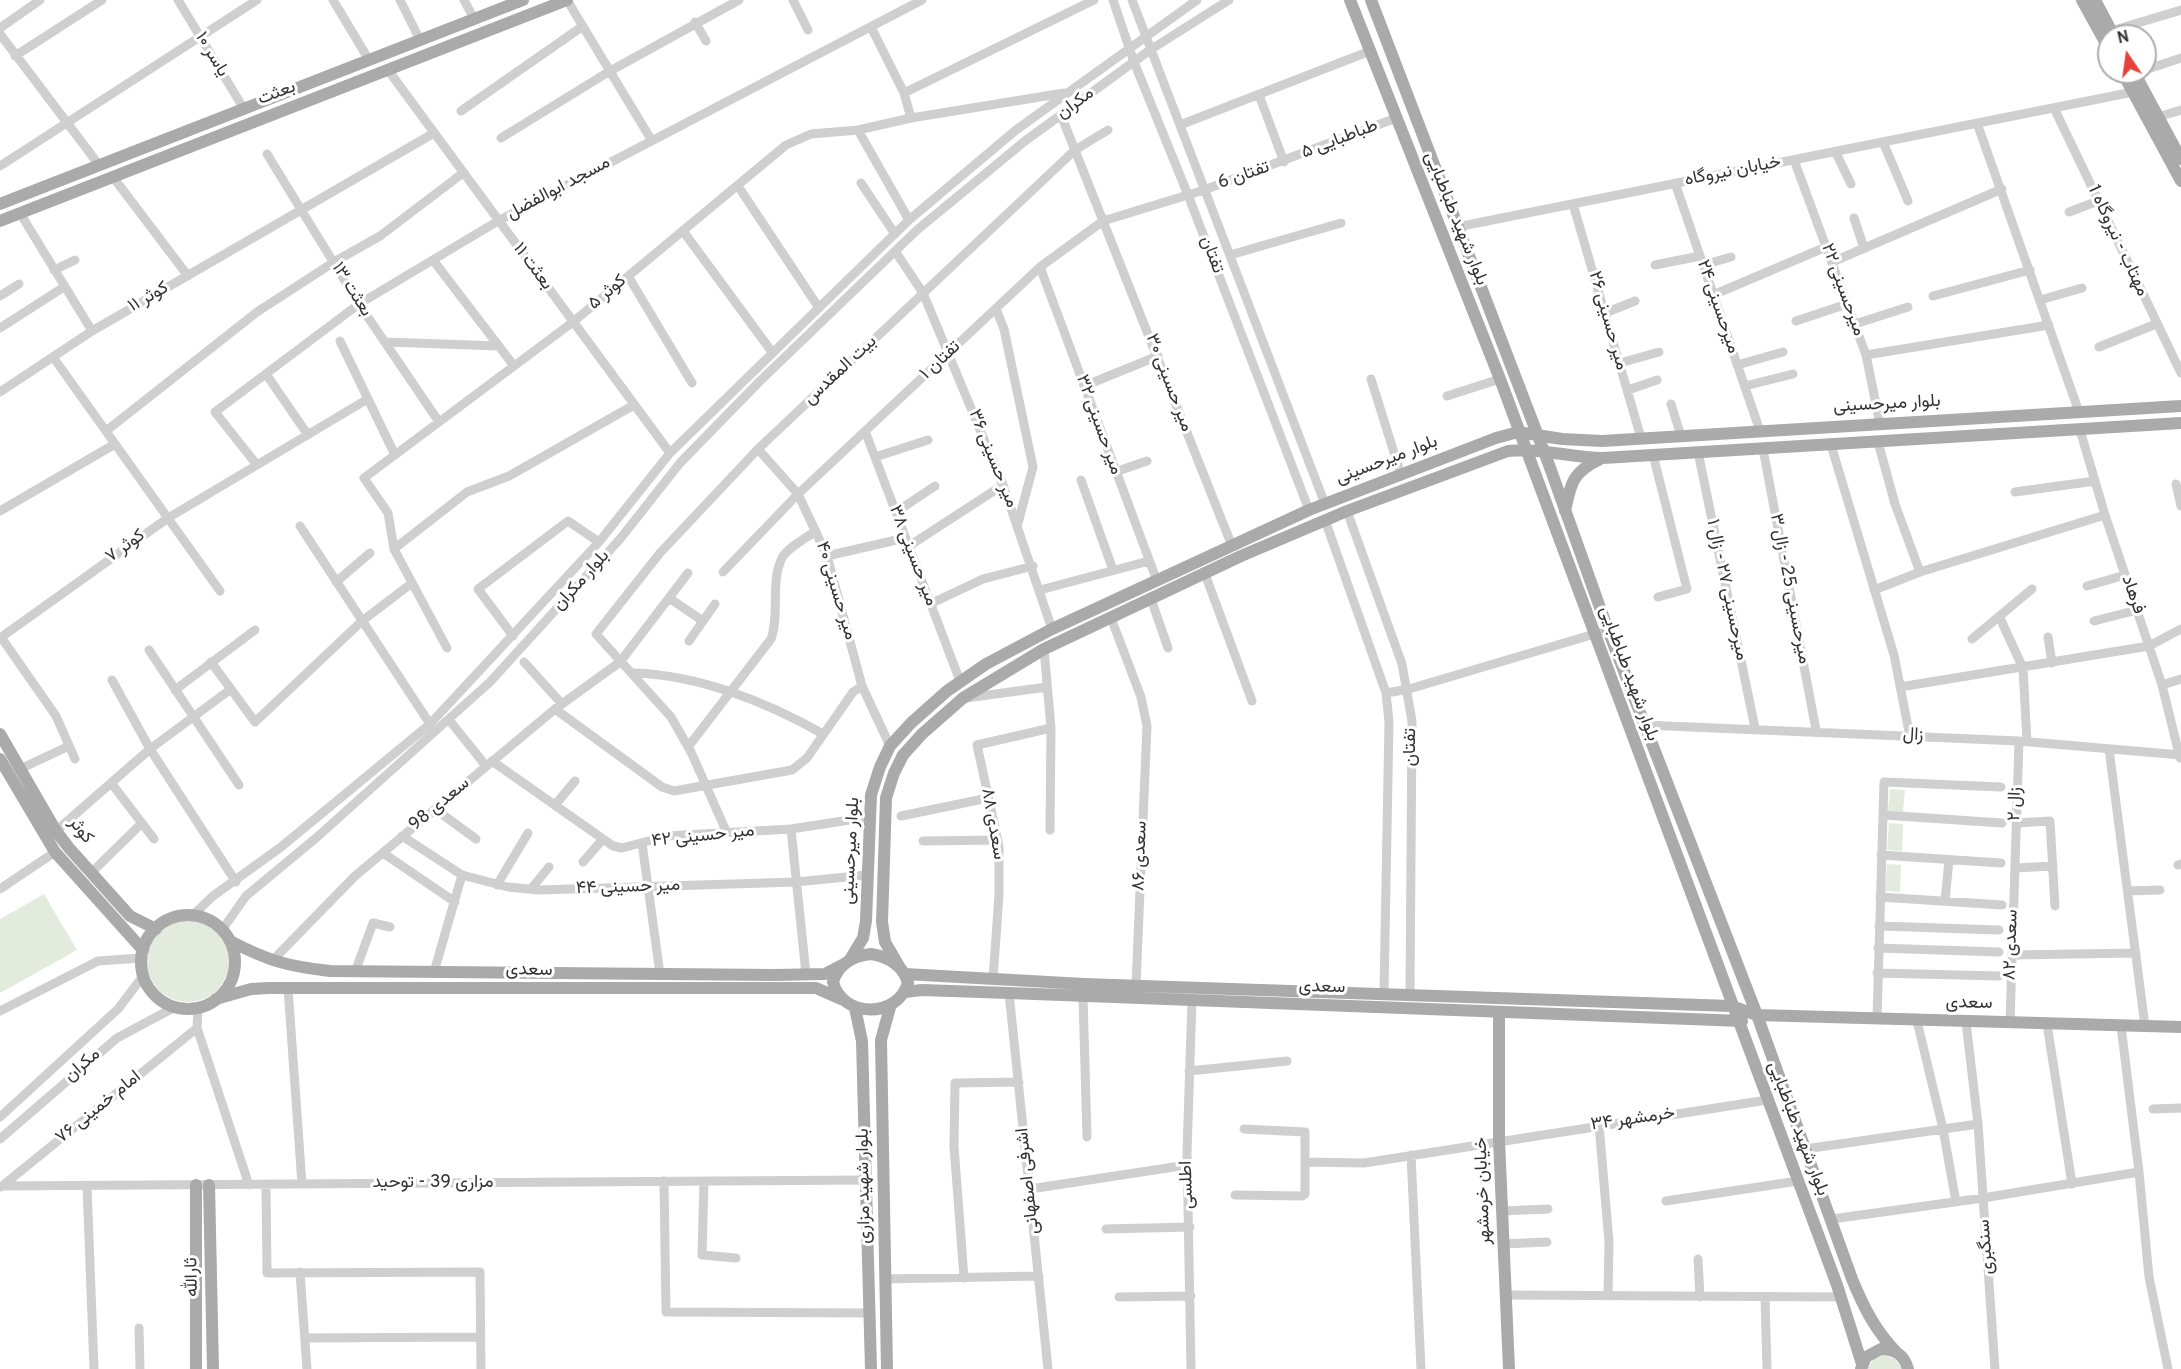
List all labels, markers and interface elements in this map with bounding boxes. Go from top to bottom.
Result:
north arrow [2097,24,2157,84]
text: N [2116,27,2131,49]
street label: یاسر ۱۰ [189,29,233,81]
street label: بعثت [255,77,299,111]
street label: مکران [1053,83,1099,125]
street label: طباطبایی ۵ [1299,116,1381,164]
street label: بلوار شهید طباطبایی [1418,149,1492,289]
street label: خیابان نیروگاه [1683,152,1783,192]
street label: مسجد ابوالفضل [504,153,614,225]
street label: تفتان 6 [1215,157,1273,195]
street label: مهتاب - نیروگاه 1 [2082,182,2152,300]
street label: تفتان [1194,233,1228,277]
street label: بعثت ۱۱ [507,239,557,295]
street label: میرحسینی ۲۲ [1815,241,1869,339]
street label: میرحسینی ۲۴ [1691,257,1743,357]
street label: بعثت ۱۳ [326,259,376,321]
street label: میر حسینی ۲۶ [1583,269,1631,373]
street label: کوثر ۵ [584,271,632,315]
street label: کوثر ۱۱ [125,278,173,318]
street label: میر حسینی ۳۰ [1139,331,1197,435]
street label: بیت المقدس [800,332,882,410]
street label: تفتان ۱ [916,337,966,385]
street label: میر حسینی ۳۲ [1070,372,1126,478]
street label: بلوار میرحسینی [1833,391,1941,419]
street label: میر حسینی ۳۶ [962,407,1022,511]
street label: بلوار میرحسینی [1333,432,1441,490]
street label: میر حسینی ۳۸ [883,503,941,609]
street label: میرحسینی 25 - زال ۳ [1764,512,1814,666]
street label: میرحسینی ۲۷ - زال ۱ [1700,517,1752,663]
street label: کوثر ۷ [102,526,150,568]
street label: میر حسینی ۴۰ [810,539,860,643]
street label: بلوار مکران [549,546,615,616]
street label: فرهاد [2115,573,2149,617]
street label: بلوار شهید طباطبایی [1594,603,1662,745]
street label: زال [1902,725,1924,747]
street label: تفتان [1400,728,1422,766]
street label: سعدی 98 [405,773,475,837]
street label: زال ۲ [2005,786,2027,822]
street label: سعدی ۸۸ [975,787,1009,861]
street label: بلوار میرحسینی [838,797,866,905]
street label: کوثر [63,813,97,849]
street label: سعدی ۸۶ [1129,820,1153,892]
street label: میر حسینی ۴۲ [650,821,756,853]
street label: میر حسینی ۴۴ [576,875,680,901]
street label: سعدی ۸۲ [2000,909,2024,981]
street label: سعدی [505,960,553,982]
street label: سعدی [1298,976,1346,1000]
street label: سعدی [1945,993,1993,1015]
street label: مکران [60,1044,106,1088]
street label: بلوار شهید طباطبایی [1761,1059,1833,1199]
street label: امام خمینی ۷۶ [52,1067,146,1149]
street label: خرمشهر ۳۴ [1590,1103,1676,1137]
street label: اشرفی اصفهانی [1013,1127,1045,1235]
street label: بلوار شهید مزاری [853,1128,877,1244]
street label: خیابان خرمشهر [1471,1137,1497,1245]
street label: اطلسی [1176,1160,1200,1210]
street label: مزاری 39 - توحید [372,1172,494,1194]
street label: سنگبری [1974,1219,2000,1275]
street label: ثارالله [182,1257,204,1297]

